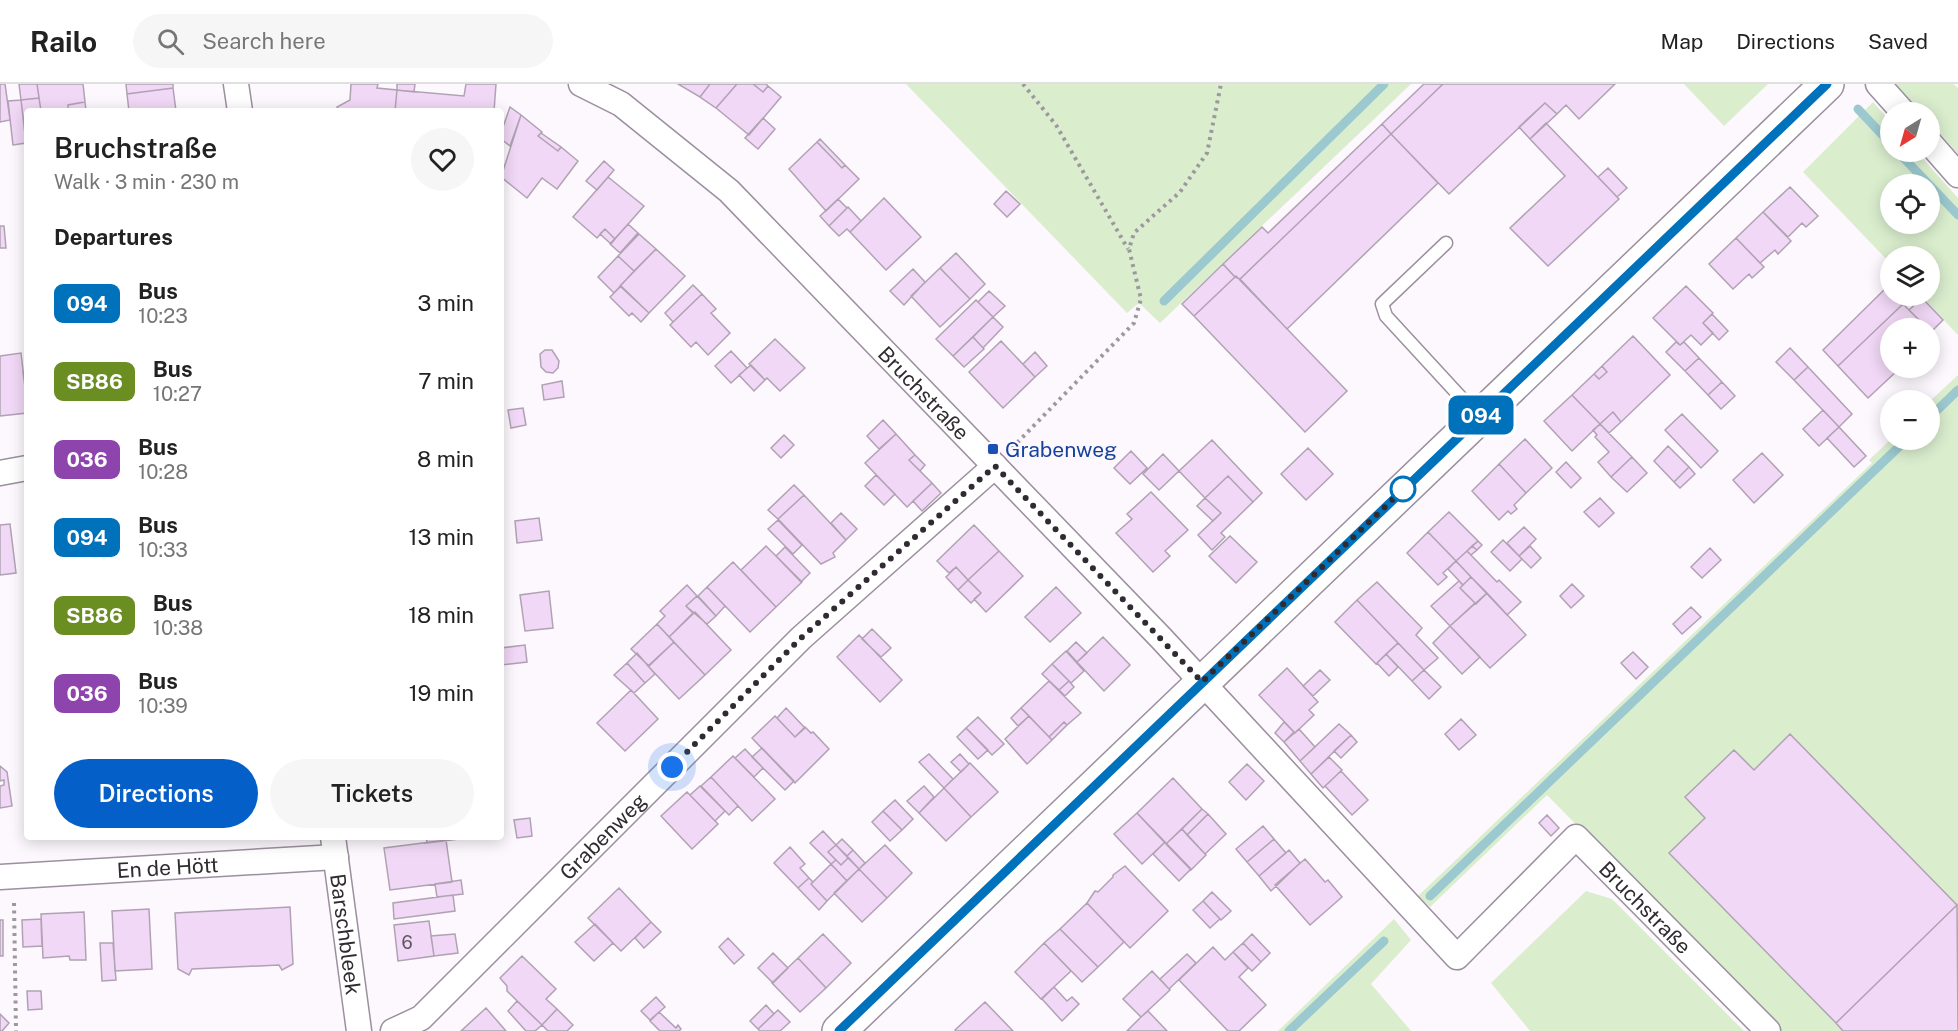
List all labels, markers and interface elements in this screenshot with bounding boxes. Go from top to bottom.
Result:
search box [133,14,553,68]
text: Railo [30,25,97,58]
icon: search [154,25,187,58]
text: Search here [202,28,326,54]
text: Map [1661,29,1703,54]
text: Directions [1736,29,1835,54]
text: Saved [1868,29,1928,54]
north arrow [1880,102,1940,162]
map controls [1880,102,1940,450]
button: heart [411,128,474,191]
text: Bruchstraße [54,131,217,164]
text: Walk · 3 min · 230 m [54,170,239,194]
button: locate [1880,174,1940,234]
text: Departures [54,224,173,250]
button: layers [1880,246,1940,306]
text: Bus [138,278,178,304]
text: 3 min [417,290,474,316]
text: 094 [66,291,108,316]
text: 10:23 [138,304,188,328]
button: + [1880,318,1940,378]
street label: Bruchstraße [873,341,975,445]
text: Bus [153,356,193,382]
text: 7 min [418,368,474,394]
text: SB86 [66,369,123,394]
text: 10:27 [153,382,202,406]
button: − [1880,390,1940,450]
line badge: 094 [1446,396,1516,434]
text: 094 [1460,403,1502,428]
text: Bus [138,434,178,460]
place label: Grabenweg [1005,437,1117,462]
marker: Grabenweg [986,442,1000,456]
text: 8 min [417,446,474,472]
text: 036 [66,447,108,472]
text: 10:28 [138,460,188,484]
unlabelled marker [1390,476,1416,502]
text: Bus [138,512,178,538]
text: 13 min [409,524,474,550]
text: 094 [66,525,108,550]
text: 10:33 [138,538,188,562]
text: Bus [153,590,193,616]
text: 18 min [408,602,474,628]
text: SB86 [66,603,123,628]
text: 10:38 [153,616,203,640]
text: Bus [138,668,178,694]
text: 19 min [409,680,474,706]
text: 036 [66,681,108,706]
text: 10:39 [138,694,188,718]
your location [657,752,687,782]
button: Directions [54,759,258,828]
button: Tickets [270,759,474,828]
street label: Grabenweg [554,788,651,885]
street label: En de Hött [116,852,219,883]
street label: Bruchstraße [1594,856,1697,959]
street label: Barschbleek [326,872,367,996]
house number: 6 [401,932,413,953]

